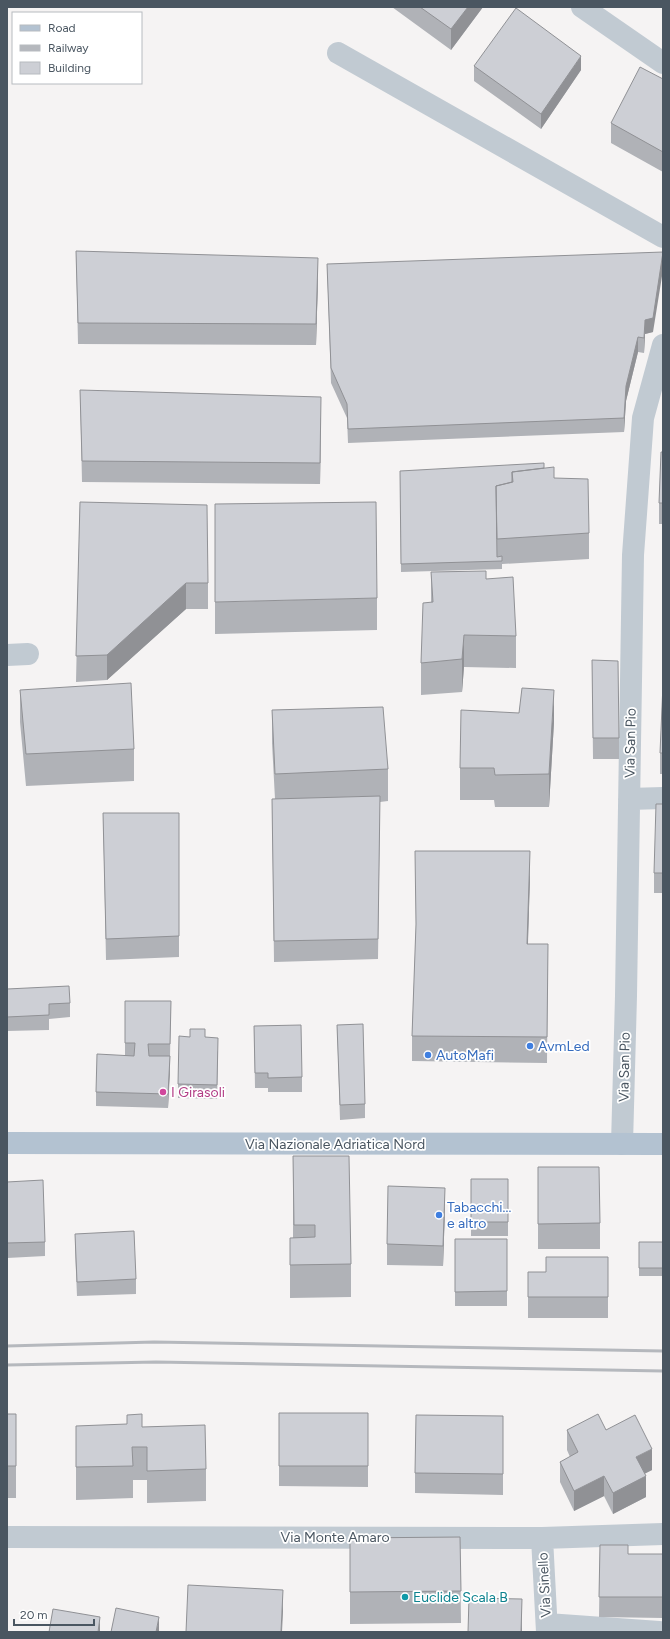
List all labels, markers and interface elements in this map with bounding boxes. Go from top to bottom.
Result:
legend [12,12,142,84]
text: Road [48,21,76,35]
text: Railway [48,41,89,55]
text: Building [48,61,91,75]
street label: Via San Pio [621,708,640,778]
street label: Via San Pio [615,1032,634,1102]
place label: AvmLed [538,1038,590,1055]
marker: AvmLed [525,1041,535,1051]
place label: AutoMafi [436,1047,494,1064]
marker: AutoMafi [423,1050,433,1060]
place label: I Girasoli [171,1084,225,1101]
marker: I Girasoli [158,1087,168,1097]
street label: Via Nazionale Adriatica Nord [245,1136,425,1153]
place label: Tabacchi... e altro [447,1199,511,1232]
marker: Tabacchi... e altro [434,1210,444,1220]
street label: Via Monte Amaro [280,1529,390,1546]
street label: Via Sinello [534,1552,555,1618]
place label: Euclide Scala B [413,1589,508,1606]
marker: Euclide Scala B [400,1592,410,1602]
scale bar [14,1601,94,1627]
text: 20 m [20,1608,48,1622]

